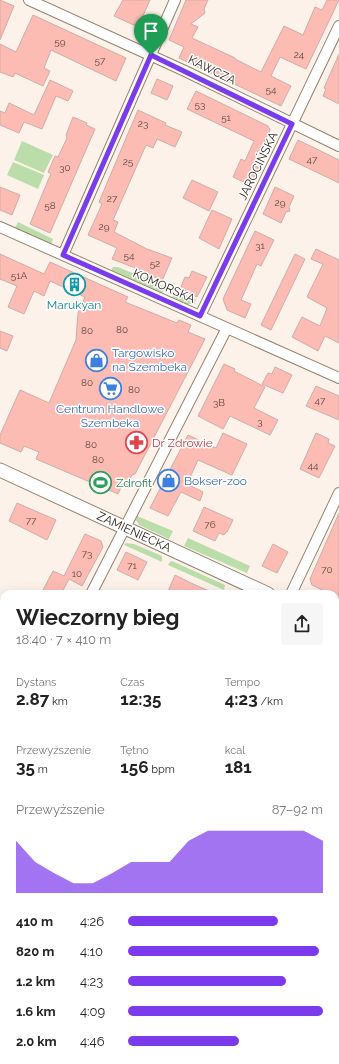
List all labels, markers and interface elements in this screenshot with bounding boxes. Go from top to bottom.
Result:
pin [134,14,168,55]
icon: arrive [140,20,162,42]
house number: 59 [54,36,66,47]
house number: 24 [294,49,305,60]
street label: KAWCZA [186,52,238,88]
house number: 57 [95,55,106,66]
house number: 54 [266,84,277,95]
house number: 53 [195,99,205,110]
house number: 51 [221,112,232,123]
house number: 23 [138,118,148,129]
street label: JAROCIŃSKA [235,130,281,202]
house number: 47 [307,154,318,165]
house number: 25 [123,156,134,167]
house number: 30 [59,162,71,173]
house number: 27 [107,193,118,204]
house number: 29 [274,197,286,208]
house number: 58 [44,200,56,211]
house number: 29 [98,221,110,232]
house number: 31 [255,240,266,251]
house number: 54 [124,250,135,261]
house number: 52 [150,258,160,269]
street label: KOMORSKA [131,266,197,306]
house number: 51A [11,270,27,281]
building icon: Marukyan [61,271,87,297]
place label: Marukyan [47,298,101,312]
house number: 80 [116,324,128,335]
house number: 80 [81,325,93,336]
place label: Targowisko na Szembeka [112,346,187,374]
shop icon: Targowisko na Szembeka [84,347,110,373]
supermarket icon: Centrum Handlowe Szembeka [97,375,123,401]
house number: 80 [81,377,93,388]
house number: 80 [128,384,140,395]
house number: 47 [315,395,326,406]
house number: 3B [213,397,225,408]
place label: Centrum Handlowe Szembeka [56,402,164,430]
house number: 3 [257,416,263,427]
pharmacy icon: Dr Zdrowie [123,430,149,456]
place label: Dr Zdrowie [152,436,213,450]
house number: 80 [85,439,97,450]
house number: 80 [92,454,104,465]
house number: 44 [308,460,319,471]
shop icon: Bokser-zoo [155,468,181,494]
sports icon: Zdrofit [87,470,113,496]
place label: Bokser-zoo [184,474,247,488]
place label: Zdrofit [116,476,152,490]
street label: ZAMIENIECKA [95,509,173,555]
house number: 77 [26,515,37,526]
house number: 76 [204,519,216,530]
house number: 73 [82,548,92,559]
house number: 71 [127,560,138,571]
house number: 70 [321,564,333,575]
house number: 10 [72,568,82,579]
button: share [281,603,323,645]
text: Wieczorny bieg [16,604,179,630]
text: 18:40 · 7 × 410 m [16,632,111,647]
text: Dystans [16,676,56,689]
text: Czas [120,676,145,689]
text: Tempo [225,676,260,689]
text: 2.87 [16,689,49,709]
text: 12:35 [120,689,161,709]
text: 4:23 [225,689,258,709]
text: km [49,695,68,708]
text: /km [258,695,283,708]
text: Przewyższenie [16,744,91,757]
text: Tętno [120,744,149,757]
text: kcal [225,744,245,757]
text: 35 [16,757,35,777]
text: 156 [120,757,148,777]
text: 181 [225,757,252,777]
text: m [35,763,48,776]
text: bpm [148,763,175,776]
text: Przewyższenie [16,802,105,817]
text: 87–92 m [272,802,323,817]
text: 410 m [16,914,53,929]
text: 4:26 [80,914,104,929]
text: 820 m [16,944,54,959]
text: 4:10 [80,944,103,959]
text: 1.2 km [16,974,55,989]
text: 4:23 [80,974,103,989]
text: 1.6 km [16,1004,56,1019]
text: 4:09 [80,1004,105,1019]
text: 2.0 km [16,1034,57,1049]
text: 4:46 [80,1034,104,1049]

